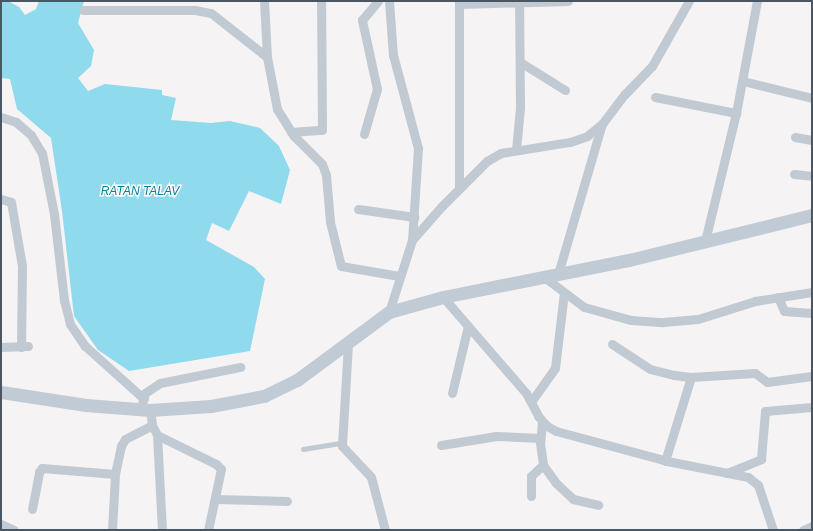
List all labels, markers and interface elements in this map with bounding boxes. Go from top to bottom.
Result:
water label: RATAN TALAV [101,185,179,199]

